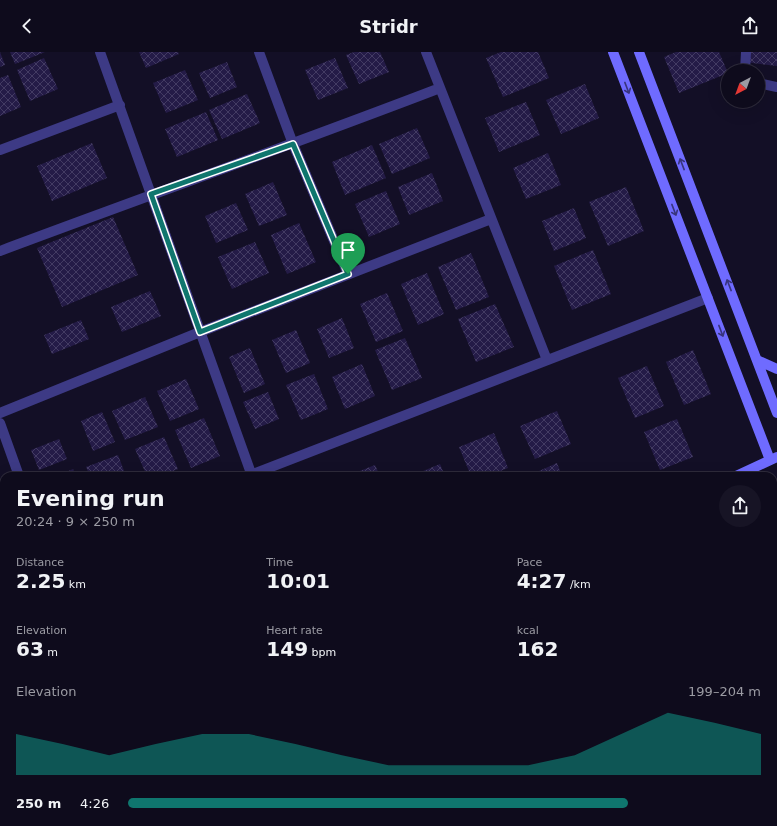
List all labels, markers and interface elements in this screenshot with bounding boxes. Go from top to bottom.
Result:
icon: back [16,15,38,37]
icon: share [739,15,761,37]
text: Stridr [359,16,418,37]
north arrow [721,64,765,108]
map controls [721,64,765,108]
one-way arrow [624,82,632,94]
one-way arrow [677,158,685,170]
one-way arrow [671,203,679,215]
pin [331,233,365,274]
icon: arrive [337,239,359,261]
one-way arrow [724,280,732,292]
one-way arrow [717,325,725,337]
button: share [719,485,761,527]
text: Evening run [16,486,165,511]
text: 20:24 · 9 × 250 m [16,514,135,529]
text: Distance [16,556,64,569]
text: Time [266,556,293,569]
text: Pace [517,556,542,569]
text: 2.25 [16,569,65,593]
text: 10:01 [266,569,330,593]
text: 4:27 [517,569,566,593]
text: km [65,578,86,591]
text: /km [566,578,591,591]
text: Elevation [16,624,67,637]
text: Heart rate [266,624,323,637]
text: kcal [517,624,539,637]
text: 63 [16,637,44,661]
text: 149 [266,637,308,661]
text: 162 [517,637,558,661]
text: m [44,646,58,659]
text: bpm [308,646,336,659]
text: Elevation [16,684,76,699]
text: 199–204 m [688,684,761,699]
text: 250 m [16,796,61,811]
text: 4:26 [80,796,109,811]

